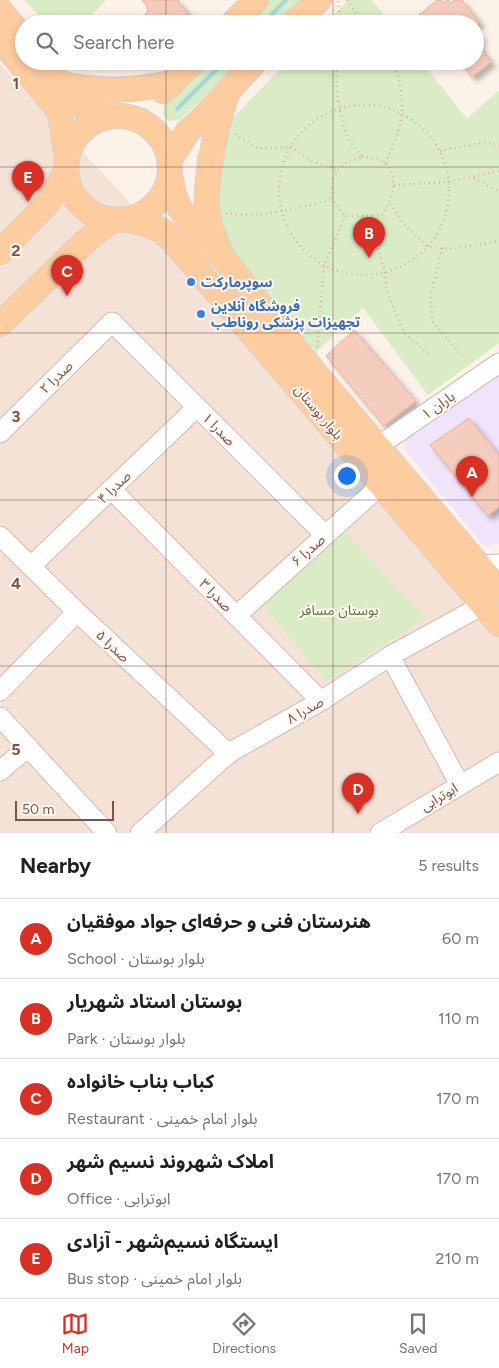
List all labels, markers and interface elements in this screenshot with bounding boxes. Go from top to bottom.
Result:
search box [15,15,484,70]
icon: search [33,29,61,57]
text: Search here [73,31,175,54]
text: 1 [13,74,19,93]
pin: E [12,161,44,202]
pin: B [353,217,385,258]
text: 2 [11,241,21,260]
pin: C [51,255,83,296]
place label: سوپرمارکت [201,274,273,292]
marker: سوپرمارکت [185,276,197,288]
place label: فروشگاه آنلاین تجهیزات پزشکی روناطب [211,298,360,332]
marker: فروشگاه آنلاین تجهیزات پزشکی روناطب [195,308,207,320]
street label: صدرا ۲ [36,357,77,397]
street label: بلوار بوستان [291,381,347,444]
street label: باران ۱ [418,388,459,423]
text: 3 [12,407,21,426]
street label: صدرا ۱ [199,409,239,450]
pin: A [456,456,488,497]
your location [334,463,360,489]
street label: صدرا ۴ [94,467,135,507]
street label: صدرا ۶ [288,531,329,570]
text: 4 [11,574,21,593]
street label: صدرا ۳ [196,575,236,616]
park label: بوستان مسافر [299,602,379,619]
street label: صدرا ۵ [92,627,133,666]
street label: صدرا ۸ [284,693,327,728]
text: 5 [11,740,21,759]
pin: D [342,773,374,814]
street label: ابوترابی [418,780,461,815]
scale bar [15,798,114,821]
text: 50 m [22,801,54,818]
text: Nearby [20,853,91,878]
text: 5 results [418,856,479,875]
text: هنرستان فنی و حرفه‌ای جواد موفقیان [67,910,371,933]
text: A [30,929,42,948]
text: 60 m [442,929,479,948]
text: School · بلوار بوستان [67,949,205,968]
text: بوستان استاد شهریار [67,990,242,1013]
text: B [31,1009,41,1028]
text: 110 m [438,1009,479,1028]
text: Park · بلوار بوستان [67,1029,186,1048]
text: کباب بناب خانواده [67,1070,214,1093]
text: C [30,1089,42,1108]
text: 170 m [436,1089,479,1108]
text: Restaurant · بلوار امام خمینی [67,1109,258,1128]
text: املاک شهروند نسیم شهر [67,1150,274,1173]
text: D [30,1169,42,1188]
text: 170 m [436,1169,479,1188]
text: Office · ابوترابی [67,1189,171,1208]
text: ایستگاه نسیم‌شهر - آزادی [67,1230,278,1253]
text: E [31,1249,41,1268]
text: 210 m [436,1249,479,1268]
text: Bus stop · بلوار امام خمینی [67,1269,242,1288]
tab: Map [61,1310,89,1357]
tab: Directions [212,1310,276,1357]
tab: Saved [399,1310,438,1357]

